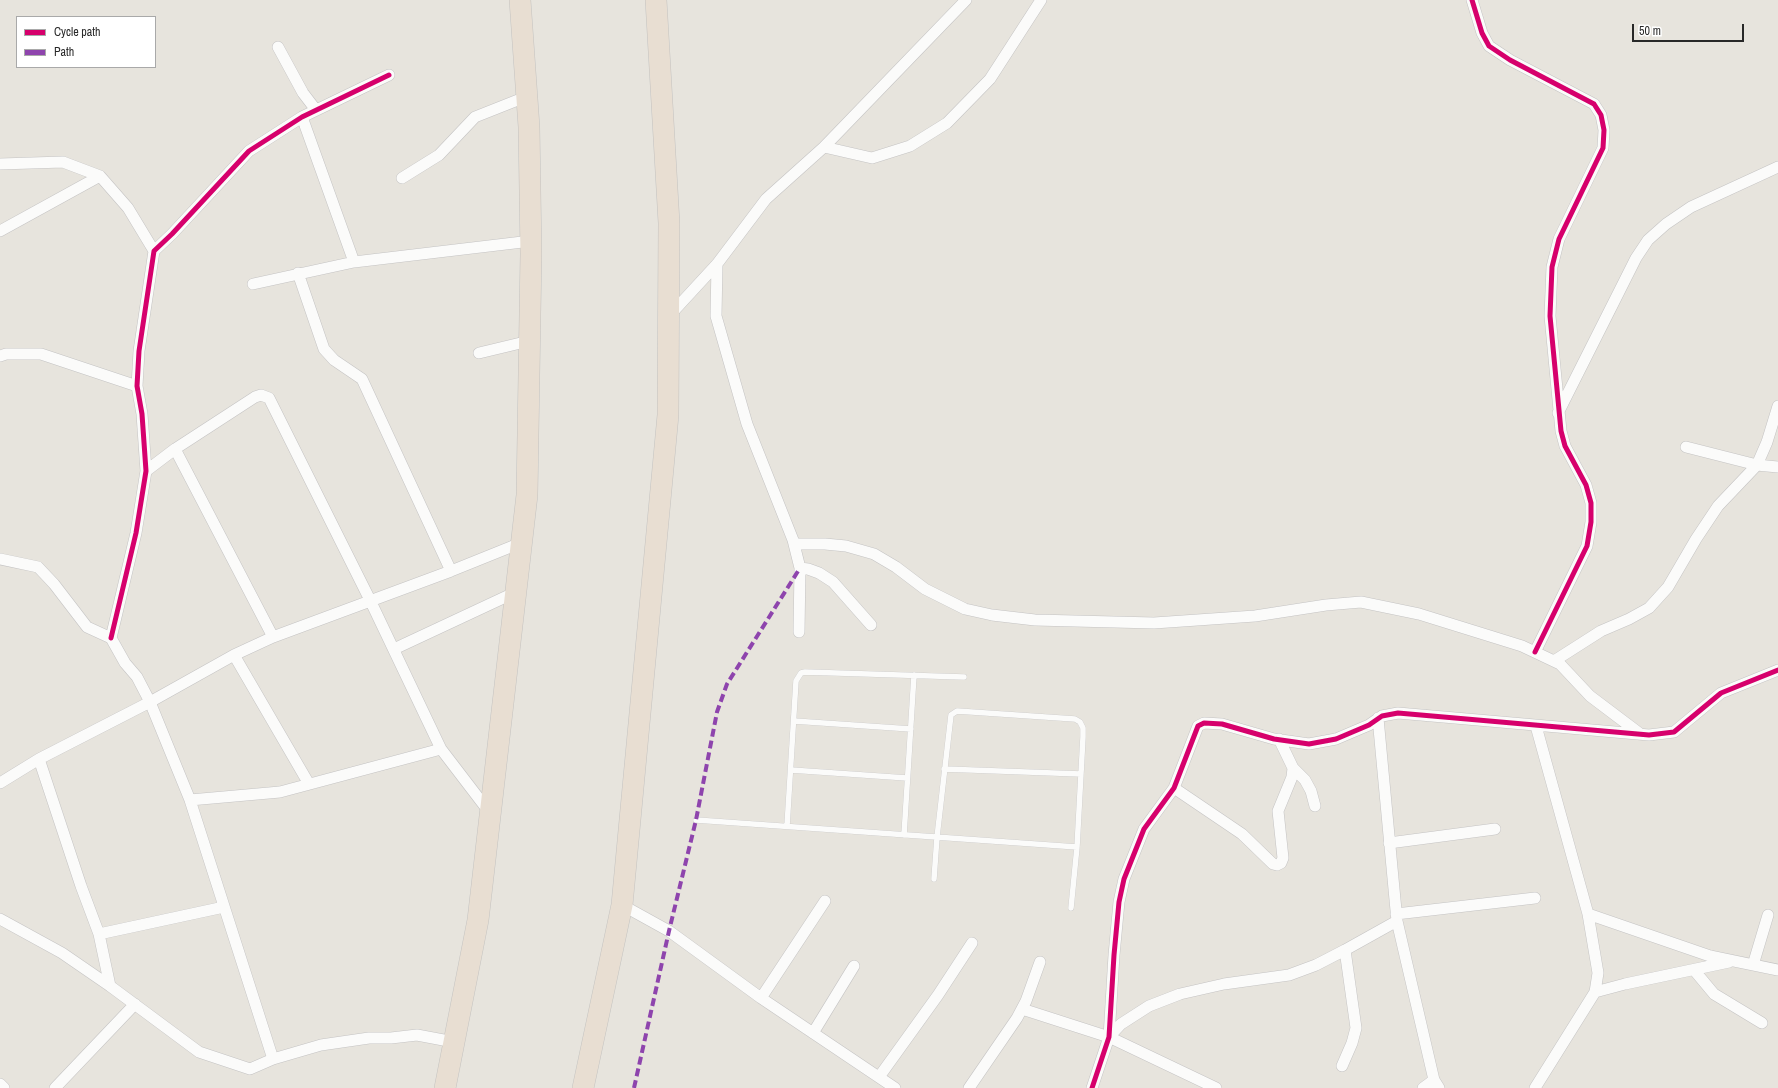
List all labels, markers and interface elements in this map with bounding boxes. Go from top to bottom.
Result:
legend [16,16,156,68]
scale bar [1634,16,1746,42]
text: 50 m [1639,23,1661,39]
text: Cycle path [54,24,101,40]
text: Path [54,44,74,60]

